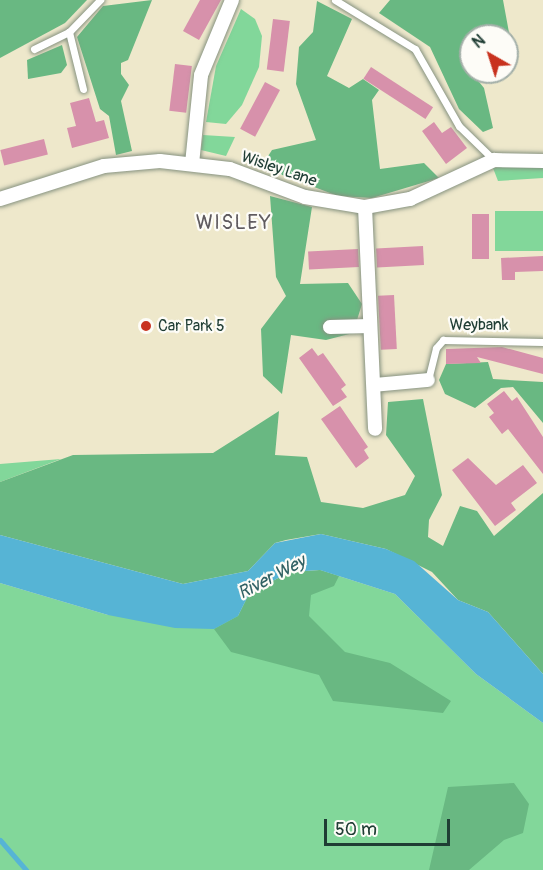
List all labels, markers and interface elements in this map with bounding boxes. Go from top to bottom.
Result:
north arrow [459,24,519,84]
text: N [468,30,489,53]
street label: Wisley Lane [239,147,319,191]
district label: WISLEY [196,210,272,234]
street label: Weybank [450,315,508,335]
place label: Car Park 5 [158,316,225,336]
marker: Car Park 5 [139,319,153,333]
water label: River Wey [235,551,309,605]
scale bar [327,807,453,845]
text: 50 m [335,818,377,841]

